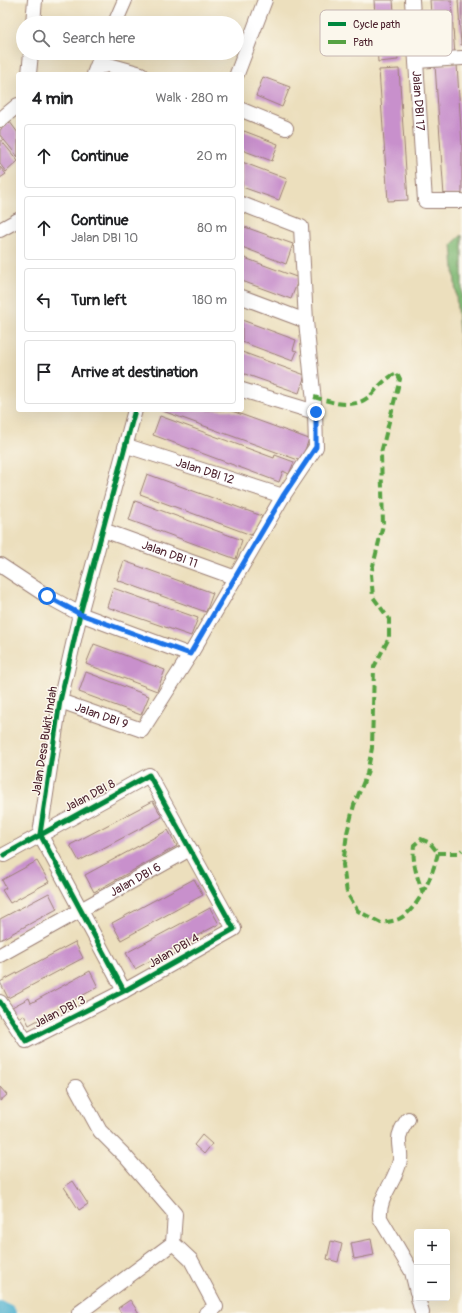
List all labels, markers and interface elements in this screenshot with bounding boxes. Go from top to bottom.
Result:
legend [320,10,452,56]
search box [16,16,244,60]
text: Cycle path [353,18,400,31]
icon: search [30,27,52,49]
text: Search here [62,29,135,48]
text: Path [353,36,373,49]
street label: Jalan DBI 17 [409,70,428,132]
text: 4 min [32,88,73,109]
text: Walk · 280 m [155,90,228,106]
icon: ahead [33,145,55,167]
text: Continue [71,147,129,166]
text: 20 m [196,148,227,164]
text: Continue [71,211,129,230]
icon: ahead [33,217,55,239]
text: 80 m [197,220,227,236]
text: Jalan DBI 10 [71,230,138,246]
icon: left [33,289,55,311]
text: Turn left [71,291,127,310]
text: 180 m [192,292,227,308]
icon: arrive [33,361,55,383]
text: Arrive at destination [71,363,198,382]
route end [307,403,325,421]
street label: Jalan DBI 12 [174,455,236,488]
street label: Jalan DBI 11 [140,537,200,571]
route start [38,587,56,605]
street label: Jalan Desa Bukit Indah [29,685,61,797]
street label: Jalan DBI 9 [73,699,130,732]
street label: Jalan DBI 8 [62,776,118,816]
street label: Jalan DBI 6 [107,859,164,900]
street label: Jalan DBI 4 [146,930,202,972]
street label: Jalan DBI 3 [32,993,89,1031]
map controls [414,1229,450,1301]
button: + [414,1229,450,1265]
button: − [414,1265,450,1301]

